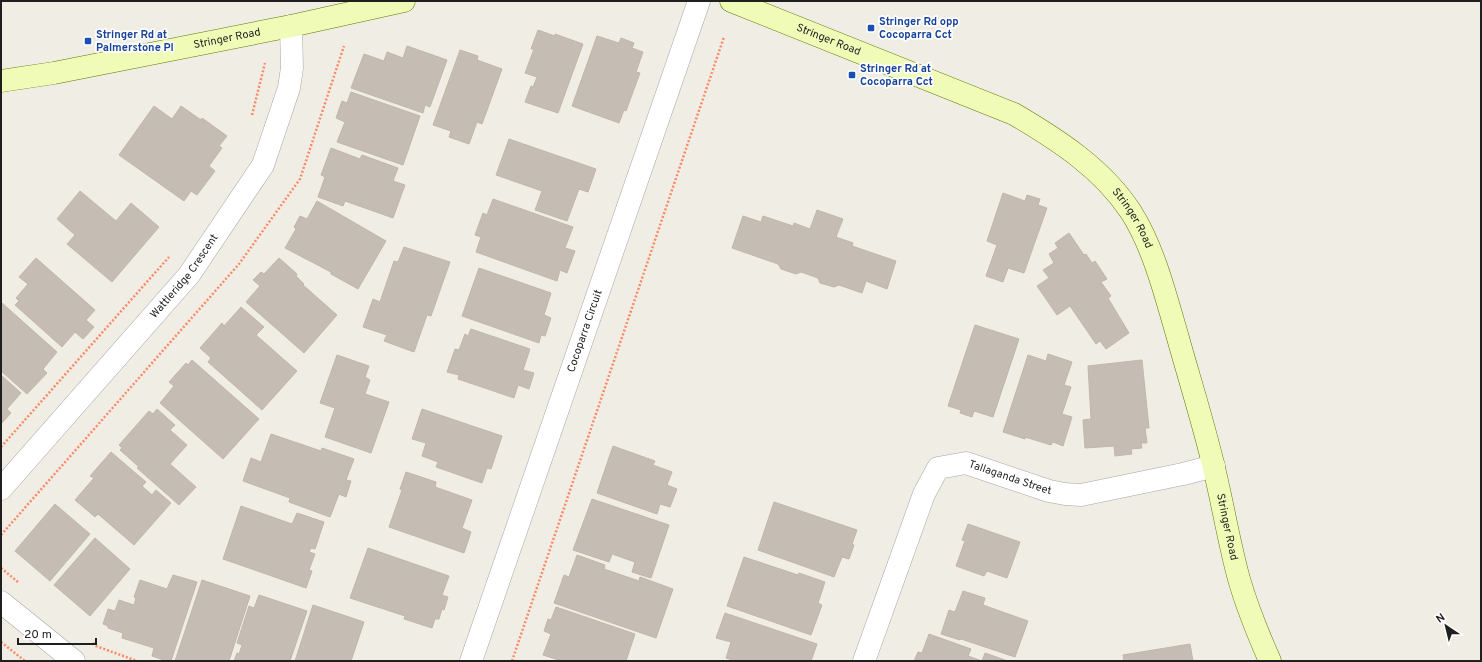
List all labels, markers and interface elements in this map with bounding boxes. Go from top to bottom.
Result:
place label: Stringer Rd opp Cocoparra Cct [879,15,959,42]
street label: Stringer Road [794,21,863,59]
marker: Stringer Rd opp Cocoparra Cct [866,23,876,33]
street label: Stringer Road [192,25,262,52]
place label: Stringer Rd at Palmerstone Pl [96,28,174,55]
marker: Stringer Rd at Palmerstone Pl [83,36,93,46]
place label: Stringer Rd at Cocoparra Cct [860,62,933,89]
marker: Stringer Rd at Cocoparra Cct [847,70,857,80]
street label: Stringer Road [1109,185,1156,251]
street label: Wattleridge Crescent [147,231,221,321]
street label: Cocoparra Circuit [564,288,606,374]
street label: Tallaganda Street [967,457,1053,498]
street label: Stringer Road [1213,492,1241,562]
north arrow [1426,606,1466,646]
text: N [1434,611,1448,627]
scale bar [18,620,96,646]
text: 20 m [24,627,52,643]

